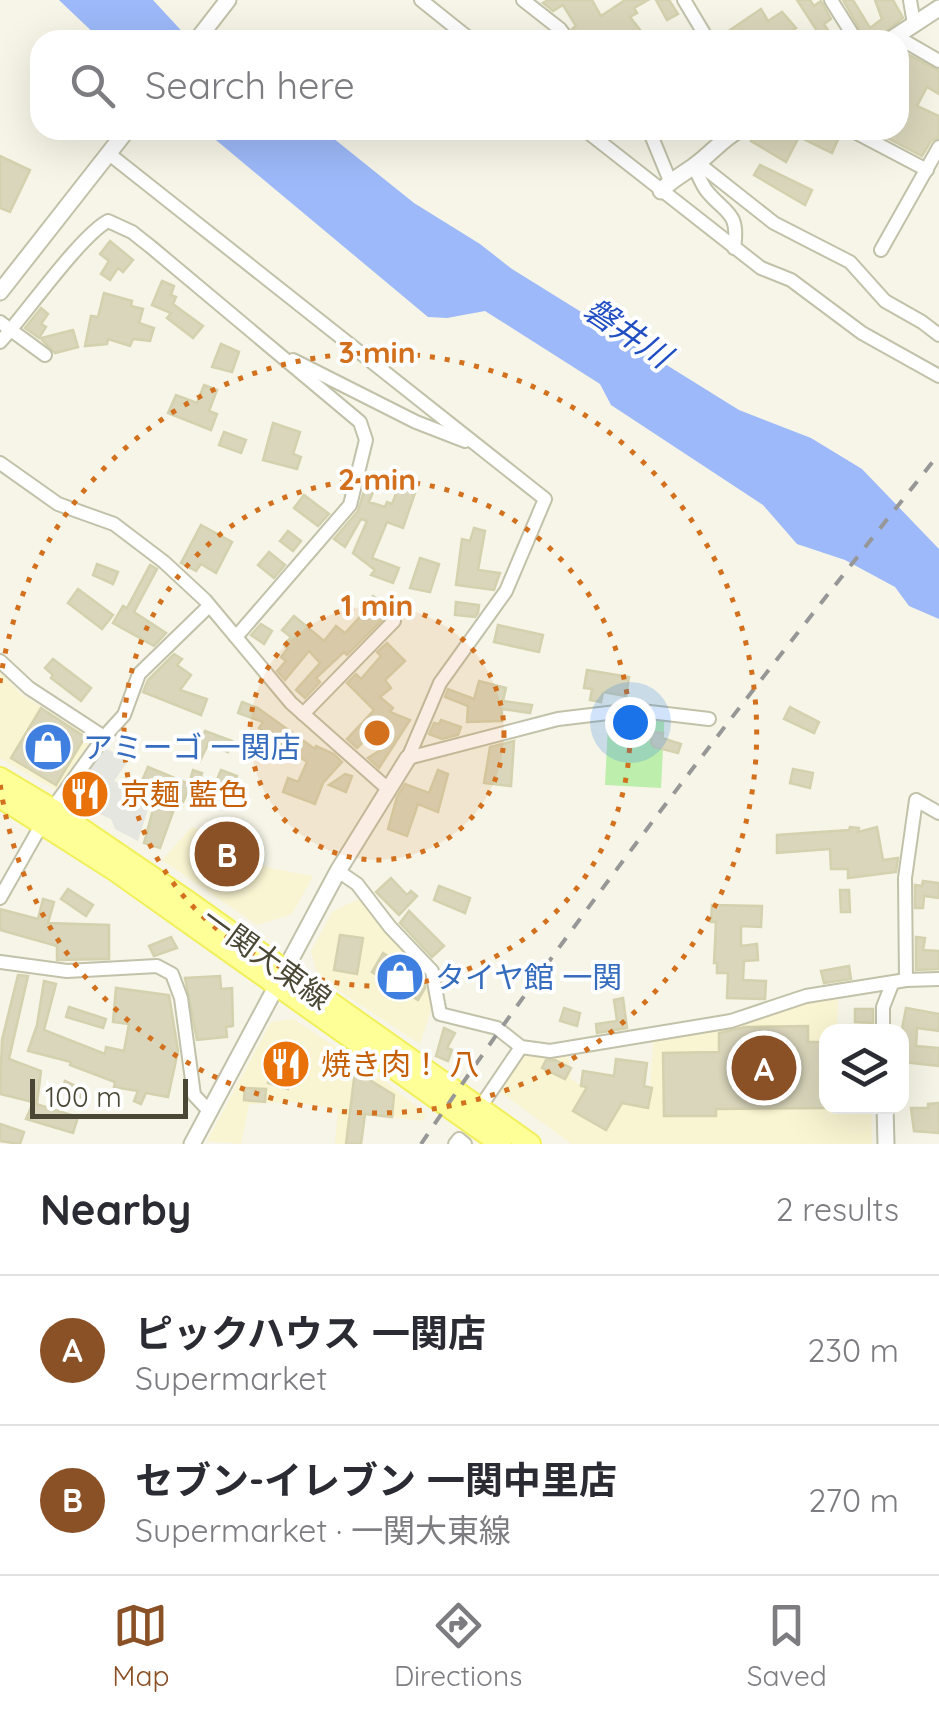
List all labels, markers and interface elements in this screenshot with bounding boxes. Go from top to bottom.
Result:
search box [30,30,909,140]
icon: search [65,58,120,113]
text: Search here [145,61,355,109]
water label: 磐井川 [577,289,681,377]
text: 3 min [338,333,416,371]
text: 2 min [338,460,416,498]
text: 1 min [341,586,413,624]
your location [605,697,656,748]
centre of rings [359,715,395,751]
shop icon: アミーゴ 一関店 [22,721,74,773]
place label: アミーゴ 一関店 [83,728,301,766]
restaurant icon: 京麺 藍色 [59,768,111,820]
place label: 京麺 藍色 [120,775,248,813]
pin: B [194,816,260,892]
street label: 一関大東線 [195,899,339,1017]
shop icon: タイヤ館 一関 [374,951,426,1003]
place label: タイヤ館 一関 [435,958,622,996]
map controls [819,1024,909,1114]
button: layers [819,1024,909,1114]
pin: A [732,1030,796,1106]
restaurant icon: 焼き肉！ 八 [260,1038,312,1090]
place label: 焼き肉！ 八 [321,1045,479,1083]
scale bar [30,1074,188,1118]
text: 100 m [45,1079,122,1114]
text: Nearby [40,1183,191,1236]
text: 2 results [776,1189,899,1229]
text: ピックハウス 一関店 [135,1309,486,1357]
text: A [62,1330,83,1370]
text: 230 m [808,1330,899,1370]
text: Supermarket [135,1358,327,1398]
text: セブン-イレブン 一関中里店 [135,1456,617,1504]
text: B [62,1480,83,1520]
text: 270 m [808,1480,899,1520]
text: Supermarket · 一関大東線 [135,1510,511,1550]
tab: Map [112,1598,169,1693]
tab: Directions [394,1598,522,1693]
tab: Saved [747,1598,827,1693]

